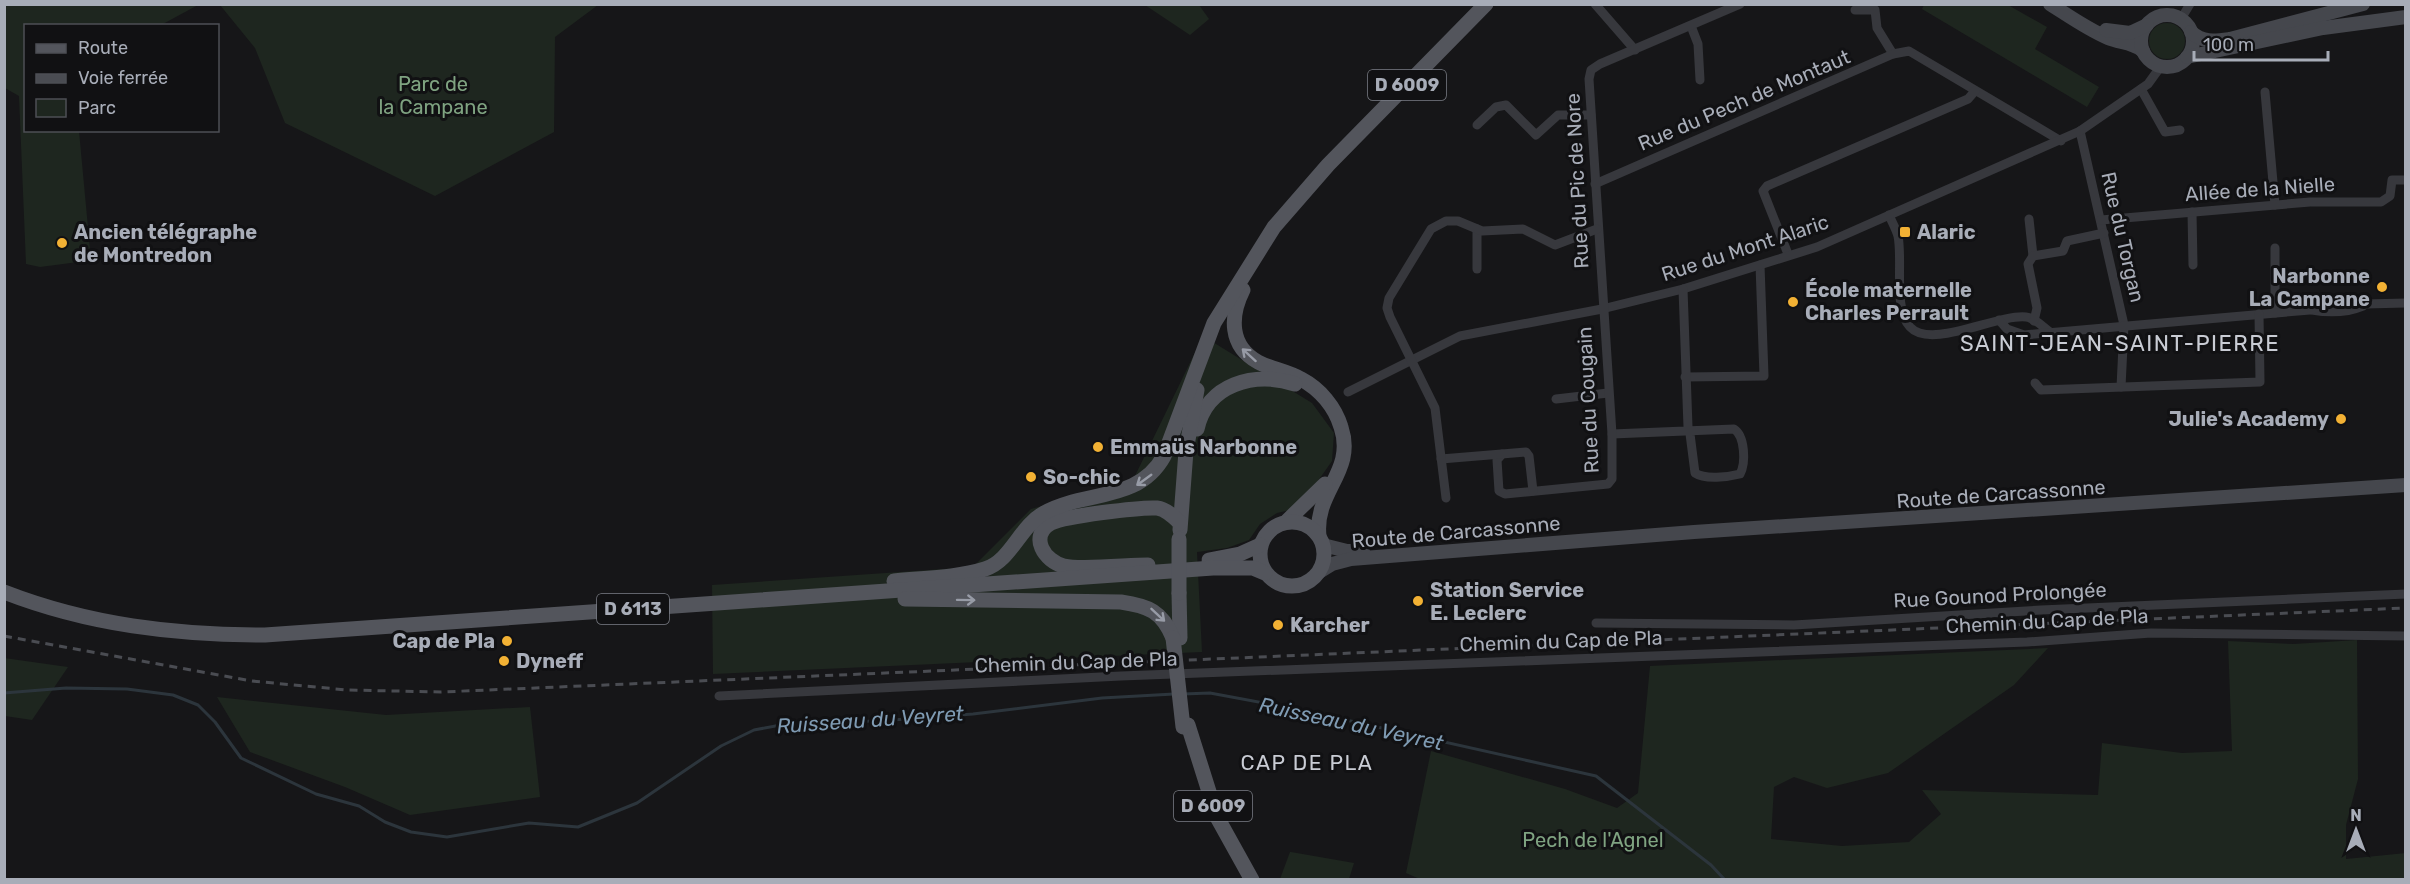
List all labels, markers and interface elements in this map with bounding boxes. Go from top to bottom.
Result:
legend [24,24,219,132]
scale bar [2194,24,2328,62]
text: 100 m [2203,34,2254,56]
text: Route [78,37,128,59]
street label: Rue du Pech de Montaut [1634,44,1854,156]
text: Voie ferrée [78,67,168,89]
road number: D 6009 [1368,70,1446,100]
park label: Parc de la Campane [378,72,488,119]
street label: Rue du Pic de Nore [1560,93,1594,269]
text: Parc [78,97,116,119]
street label: Rue du Torgan [2096,169,2150,305]
street label: Allée de la Nielle [2184,172,2336,206]
street label: Rue du Mont Alaric [1658,210,1832,286]
place label: Ancien télégraphe de Montredon [74,220,257,267]
place label: Alaric [1917,220,1976,244]
marker: Alaric [1898,225,1912,239]
marker: Ancien télégraphe de Montredon [55,236,69,250]
place label: Narbonne La Campane [2249,264,2370,311]
place label: École maternelle Charles Perrault [1805,278,1972,325]
marker: Narbonne La Campane [2375,280,2389,294]
marker: École maternelle Charles Perrault [1786,295,1800,309]
street label: Rue du Cougain [1572,326,1604,474]
district label: SAINT-JEAN-SAINT-PIERRE [1960,330,2280,357]
one-way arrow [1242,348,1258,362]
place label: Julie's Academy [2168,407,2329,431]
marker: Julie's Academy [2334,412,2348,426]
place label: Emmaüs Narbonne [1110,435,1297,459]
marker: Emmaüs Narbonne [1091,440,1105,454]
place label: So-chic [1043,465,1121,489]
marker: So-chic [1024,470,1038,484]
one-way arrow [1137,474,1153,486]
street label: Route de Carcassonne [1896,475,2106,513]
street label: Route de Carcassonne [1351,511,1561,553]
street label: Rue Gounod Prolongée [1893,577,2107,613]
place label: Station Service E. Leclerc [1430,578,1584,625]
road number: D 6113 [597,594,669,624]
one-way arrow [956,594,976,606]
marker: Station Service E. Leclerc [1411,594,1425,608]
street label: Chemin du Cap de Pla [1945,604,2149,638]
one-way arrow [1150,608,1165,622]
place label: Karcher [1290,613,1370,637]
marker: Karcher [1271,618,1285,632]
street label: Chemin du Cap de Pla [1459,625,1663,657]
place label: Cap de Pla [392,629,495,653]
marker: Cap de Pla [500,634,514,648]
street label: Chemin du Cap de Pla [974,646,1178,678]
place label: Dyneff [516,649,584,673]
marker: Dyneff [497,654,511,668]
water label: Ruisseau du Veyret [1257,692,1446,755]
water label: Ruisseau du Veyret [775,700,965,739]
district label: CAP DE PLA [1241,750,1373,775]
road number: D 6009 [1174,791,1252,821]
north arrow [2326,800,2386,860]
text: N [2350,806,2362,825]
park label: Pech de l'Agnel [1522,828,1664,852]

